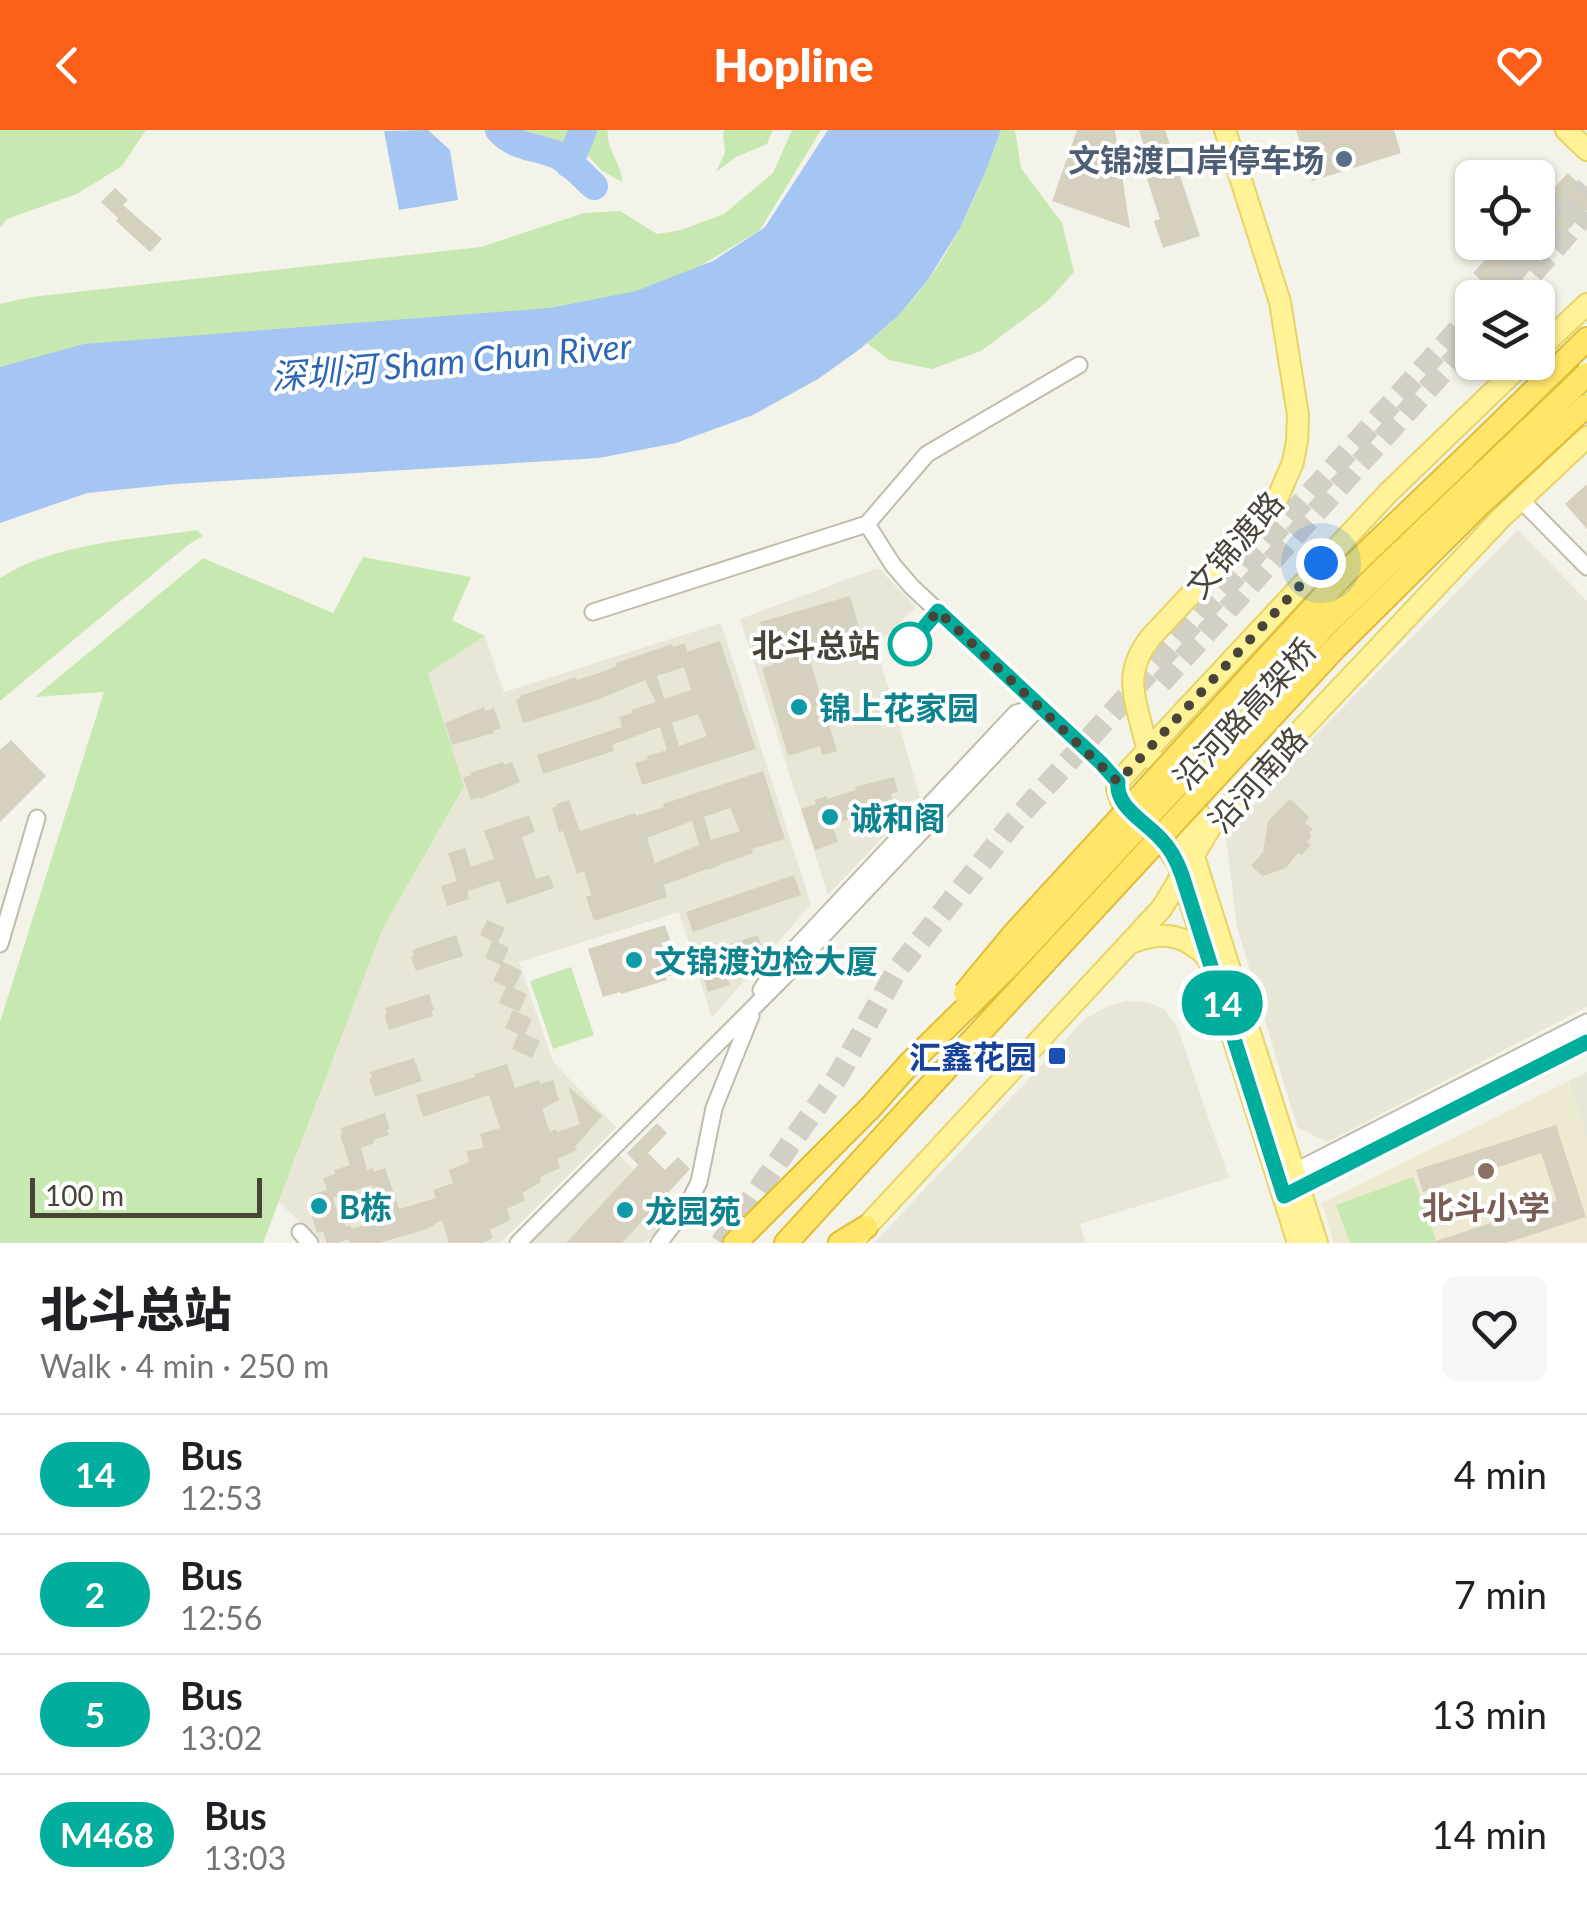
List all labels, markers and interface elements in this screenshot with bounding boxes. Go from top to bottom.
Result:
icon: back [40,38,95,93]
text: Hopline [714,38,873,92]
icon: heart [1492,38,1547,93]
place label: 文锦渡口岸停车场 [1068,140,1324,179]
marker: 文锦渡口岸停车场 [1333,148,1355,170]
map controls [1455,160,1555,380]
button: locate [1455,160,1555,260]
button: layers [1455,280,1555,380]
water label: 深圳河 Sham Chun River [269,323,634,397]
street label: 文锦渡路 [1177,483,1291,605]
your location [1296,538,1346,588]
marker: 北斗总站 [889,623,931,665]
place label: 北斗总站 [752,625,880,664]
street label: 沿河路高架桥 [1164,629,1324,797]
place label: 锦上花家园 [819,688,979,727]
marker: 锦上花家园 [788,696,810,718]
street label: 沿河南路 [1200,718,1314,840]
place label: 诚和阁 [850,798,946,837]
marker: 诚和阁 [819,806,841,828]
place label: 文锦渡边检大厦 [654,941,878,980]
marker: 文锦渡边检大厦 [623,949,645,971]
line badge: 14 [1177,970,1267,1036]
text: 14 [1202,982,1242,1024]
place label: 汇鑫花园 [909,1037,1037,1076]
marker: 汇鑫花园 [1046,1045,1068,1067]
marker: 北斗小学 [1475,1160,1497,1182]
scale bar [30,1173,262,1218]
text: 100 m [45,1178,124,1212]
place label: B栋 [339,1187,392,1226]
place label: 北斗小学 [1422,1187,1550,1226]
place label: 龙园苑 [645,1191,741,1230]
marker: B栋 [308,1195,330,1217]
marker: 龙园苑 [614,1199,636,1221]
button: heart [1442,1276,1547,1381]
text: 北斗总站 [40,1280,232,1337]
text: Walk · 4 min · 250 m [40,1346,329,1385]
text: Bus [180,1432,243,1478]
text: 4 min [1454,1451,1547,1497]
text: 14 [75,1453,115,1495]
text: 12:53 [180,1478,262,1517]
text: Bus [180,1552,243,1598]
text: 7 min [1454,1571,1547,1617]
text: 2 [85,1573,105,1615]
text: 12:56 [180,1598,262,1637]
text: Bus [180,1672,243,1718]
text: 13 min [1432,1691,1547,1737]
text: 5 [85,1693,105,1735]
text: 13:02 [180,1718,262,1757]
text: Bus [204,1792,267,1838]
text: 14 min [1432,1811,1547,1857]
text: M468 [60,1813,154,1855]
text: 13:03 [204,1838,286,1877]

